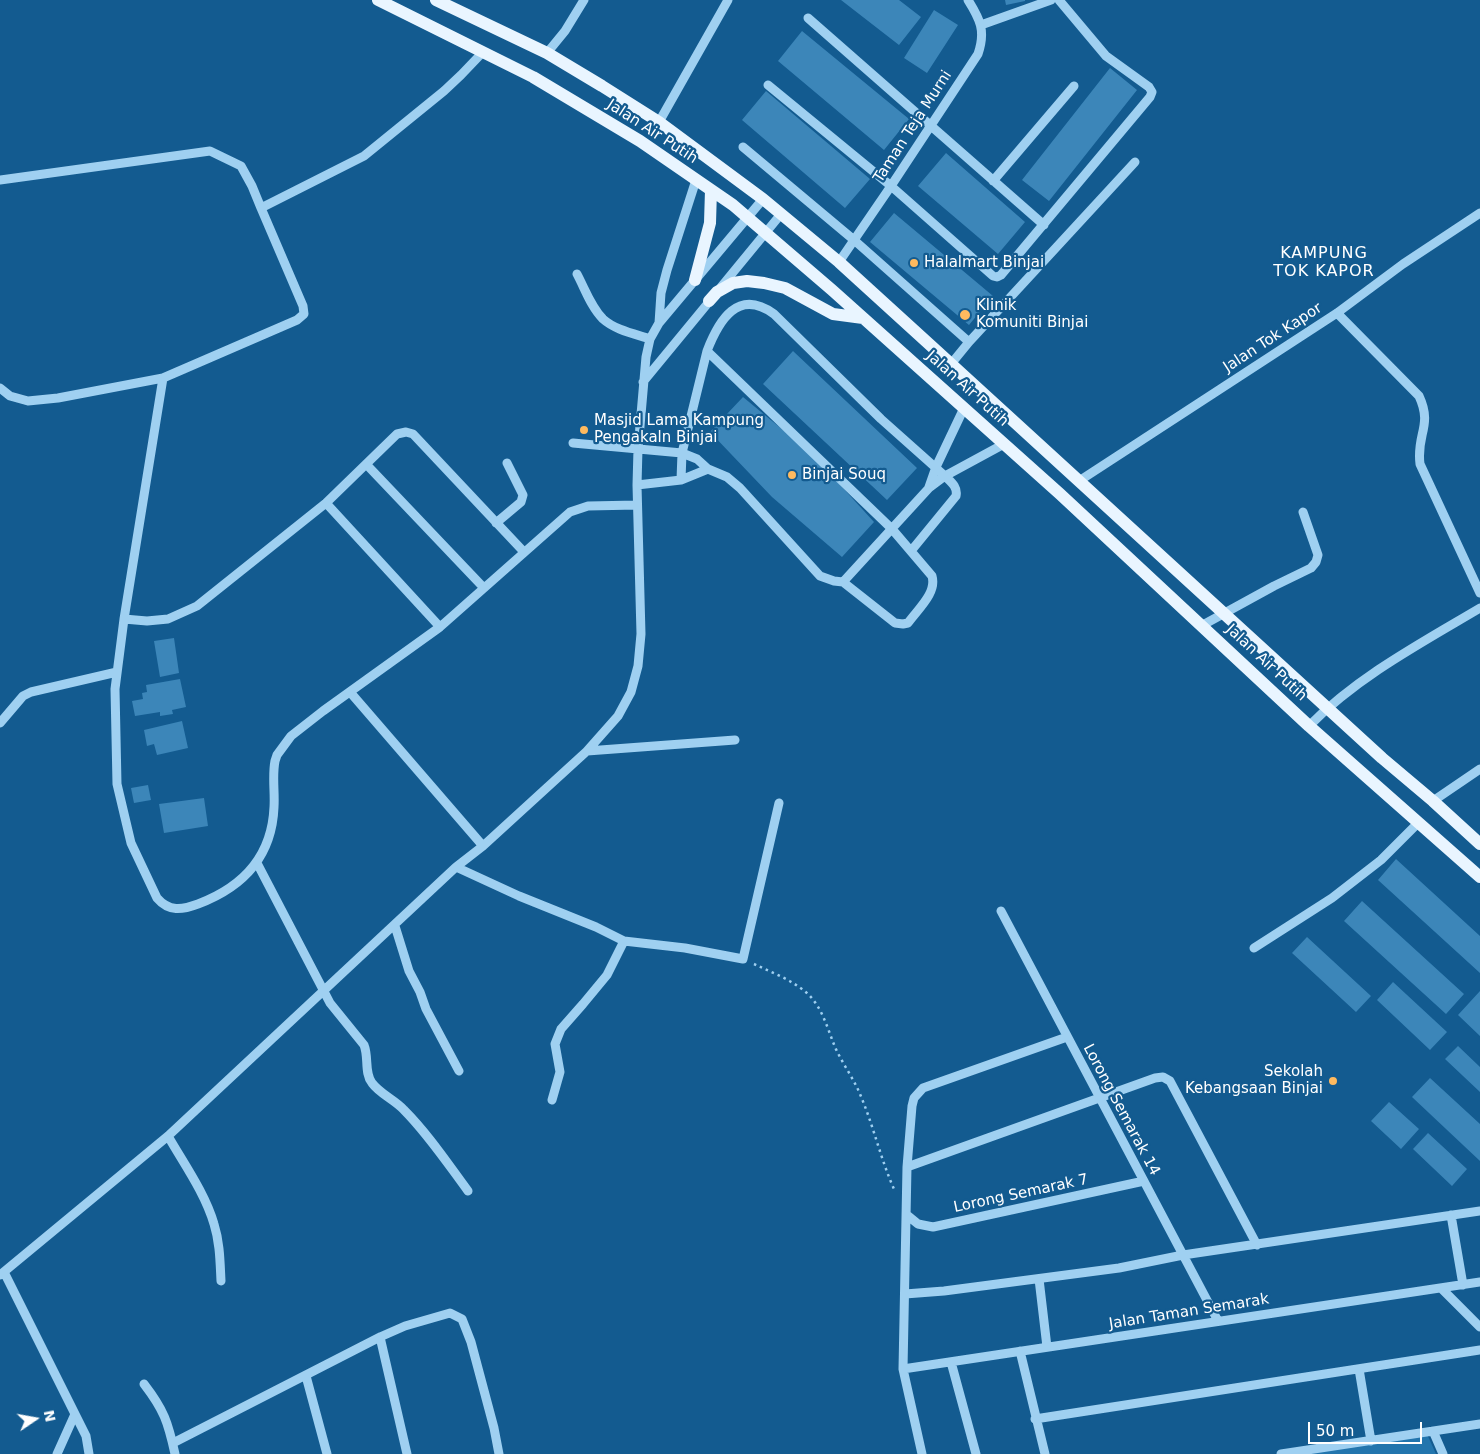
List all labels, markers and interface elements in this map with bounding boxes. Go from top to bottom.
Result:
street label: Taman Teja Murni [870,68,956,186]
street label: Jalan Air Putih [603,96,701,168]
district label: KAMPUNG TOK KAPOR [1272,244,1376,282]
place label: Halalmart Binjai [924,254,1044,272]
marker: Halalmart Binjai [908,257,920,269]
place label: Klinik Komuniti Binjai [976,297,1088,332]
street label: Jalan Tok Kapor [1220,299,1326,377]
marker: Klinik Komuniti Binjai [958,308,972,322]
street label: Jalan Air Putih [922,347,1012,431]
place label: Masjid Lama Kampung Pengakaln Binjai [594,412,764,447]
marker: Masjid Lama Kampung Pengakaln Binjai [578,424,590,436]
place label: Binjai Souq [802,466,886,484]
marker: Binjai Souq [786,469,798,481]
street label: Jalan Air Putih [1222,621,1310,705]
street label: Lorong Semarak 14 [1079,1041,1163,1179]
place label: Sekolah Kebangsaan Binjai [1185,1063,1323,1098]
marker: Sekolah Kebangsaan Binjai [1327,1075,1339,1087]
street label: Lorong Semarak 7 [952,1171,1090,1217]
street label: Jalan Taman Semarak [1108,1290,1270,1334]
north arrow [10,1394,60,1444]
text: N [41,1408,59,1423]
scale bar [1310,1412,1424,1444]
text: 50 m [1316,1422,1354,1440]

